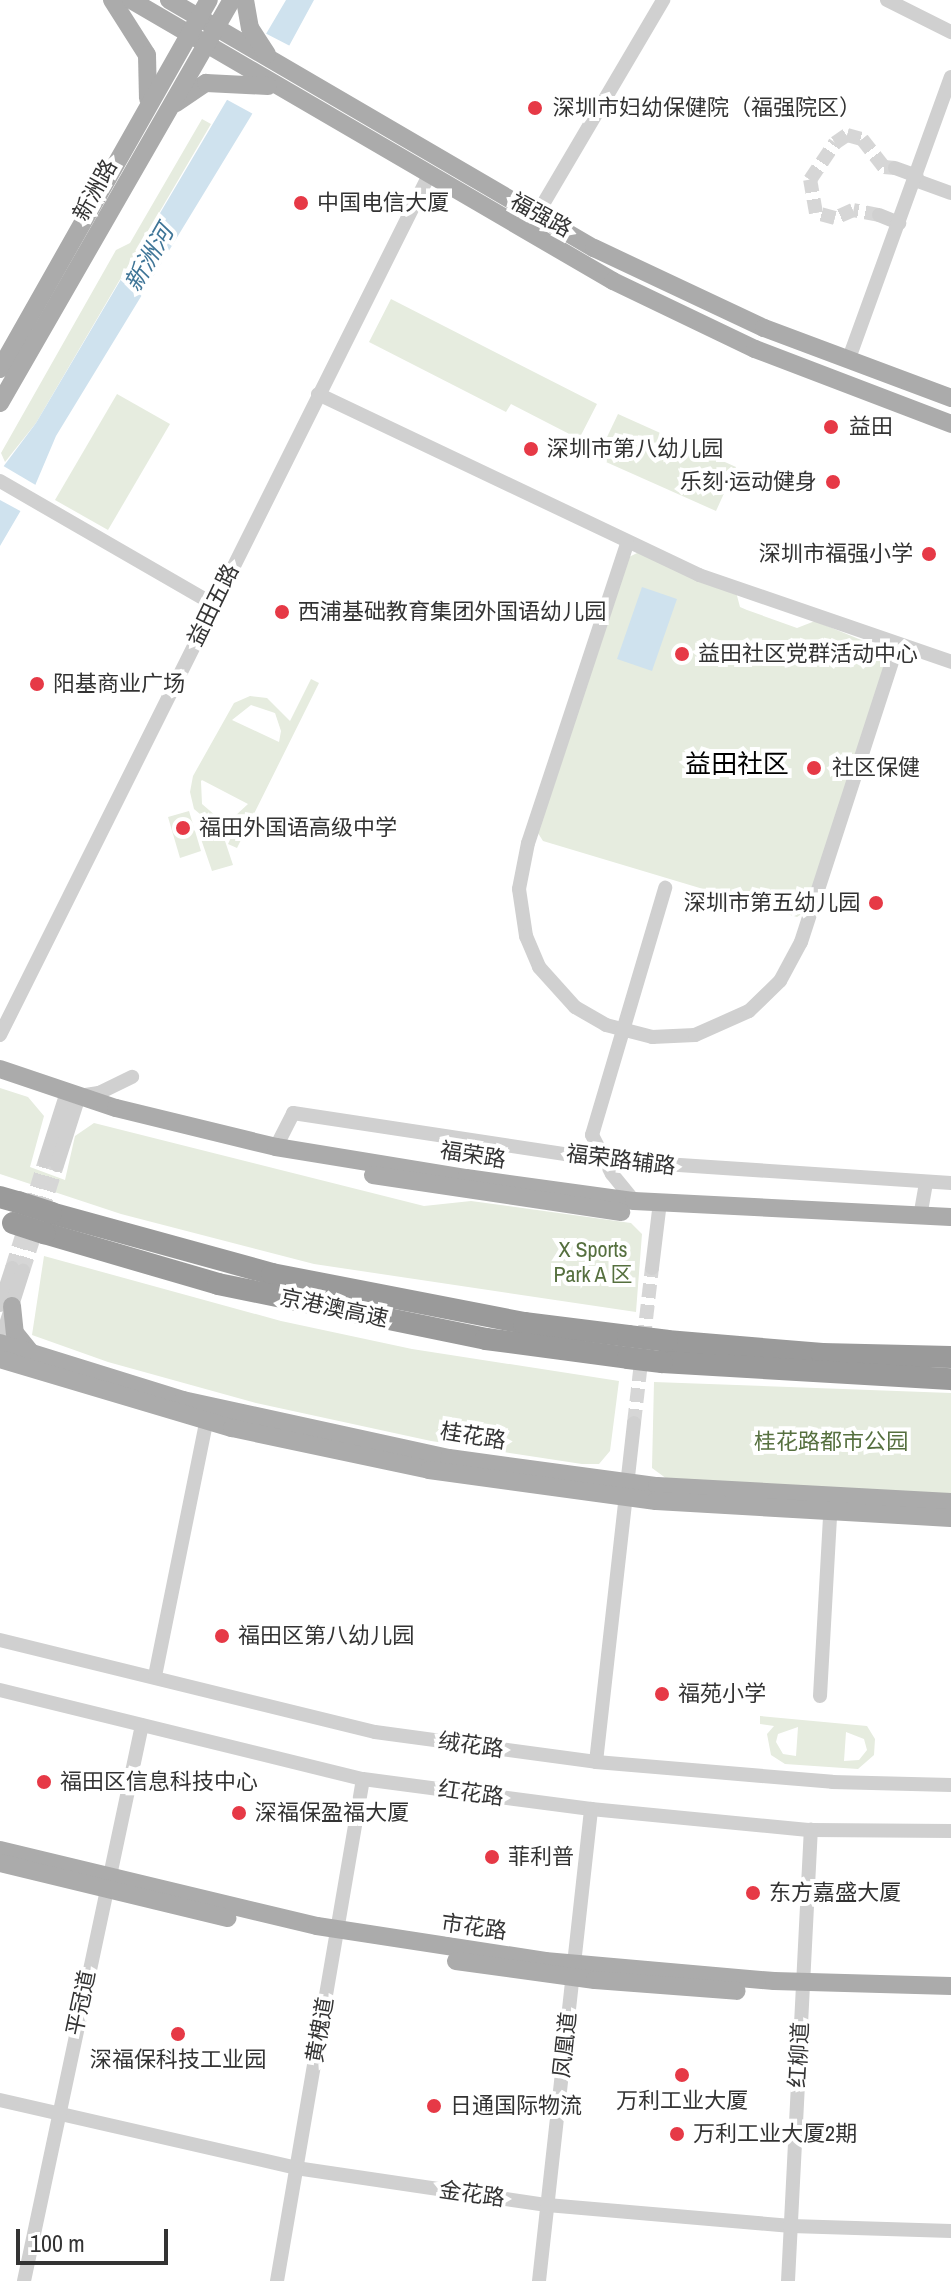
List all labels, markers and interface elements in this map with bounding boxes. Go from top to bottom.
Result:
place label: 深圳市妇幼保健院（福强院区） [553,95,861,121]
marker: 深圳市妇幼保健院（福强院区） [524,97,546,119]
street label: 新洲路 [67,155,123,225]
street label: 福强路 [506,187,576,243]
place label: 中国电信大厦 [317,190,449,216]
marker: 中国电信大厦 [292,194,310,212]
water label: 新洲河 [119,220,179,296]
place label: 益田 [849,414,893,440]
marker: 益田 [820,416,842,438]
place label: 深圳市第八幼儿园 [547,436,723,462]
marker: 深圳市第八幼儿园 [522,440,540,458]
place label: 乐刻·运动健身 [680,469,817,495]
marker: 乐刻·运动健身 [824,473,842,491]
place label: 深圳市福强小学 [759,541,913,567]
marker: 深圳市福强小学 [920,545,938,563]
street label: 益田五路 [182,560,244,650]
place label: 西浦基础教育集团外国语幼儿园 [298,599,606,625]
marker: 西浦基础教育集团外国语幼儿园 [273,603,291,621]
place label: 益田社区党群活动中心 [698,641,918,667]
marker: 益田社区党群活动中心 [673,645,691,663]
place label: 阳基商业广场 [53,671,185,697]
marker: 阳基商业广场 [28,675,46,693]
district label: 益田社区 [685,748,789,780]
place label: 社区保健 [832,755,920,781]
marker: 社区保健 [803,757,825,779]
place label: 福田外国语高级中学 [199,815,397,841]
marker: 福田外国语高级中学 [174,819,192,837]
place label: 深圳市第五幼儿园 [684,890,860,916]
marker: 深圳市第五幼儿园 [867,894,885,912]
street label: 福荣路 [438,1137,508,1173]
street label: 福荣路辅路 [565,1140,677,1180]
park label: X Sports Park A 区 [552,1236,634,1288]
street label: 京港澳高速 [277,1284,391,1332]
street label: 桂花路 [438,1418,508,1454]
park label: 桂花路都市公园 [754,1429,908,1455]
place label: 福田区第八幼儿园 [238,1623,414,1649]
marker: 福田区第八幼儿园 [213,1627,231,1645]
place label: 福苑小学 [678,1681,766,1707]
marker: 福苑小学 [653,1685,671,1703]
street label: 绒花路 [436,1727,506,1763]
place label: 福田区信息科技中心 [60,1769,258,1795]
marker: 福田区信息科技中心 [35,1773,53,1791]
street label: 红花路 [436,1775,506,1811]
place label: 深福保盈福大厦 [255,1800,409,1826]
marker: 深福保盈福大厦 [230,1804,248,1822]
place label: 菲利普 [508,1844,574,1870]
marker: 菲利普 [483,1848,501,1866]
place label: 东方嘉盛大厦 [769,1880,901,1906]
marker: 东方嘉盛大厦 [744,1884,762,1902]
street label: 市花路 [439,1909,509,1945]
street label: 平冠道 [61,1968,101,2038]
street label: 黄槐道 [301,1995,339,2065]
street label: 凤凰道 [548,2011,582,2079]
street label: 红柳道 [784,2021,814,2089]
marker: 深福保科技工业园 [169,2025,187,2043]
place label: 深福保科技工业园 [90,2047,266,2073]
marker: 万利工业大厦 [673,2066,691,2084]
place label: 万利工业大厦 [616,2088,748,2114]
place label: 日通国际物流 [450,2093,582,2119]
marker: 日通国际物流 [425,2097,443,2115]
place label: 万利工业大厦2期 [693,2121,857,2147]
marker: 万利工业大厦2期 [668,2125,686,2143]
street label: 金花路 [437,2176,507,2212]
scale bar [20,2213,172,2263]
text: 100 m [30,2227,85,2259]

